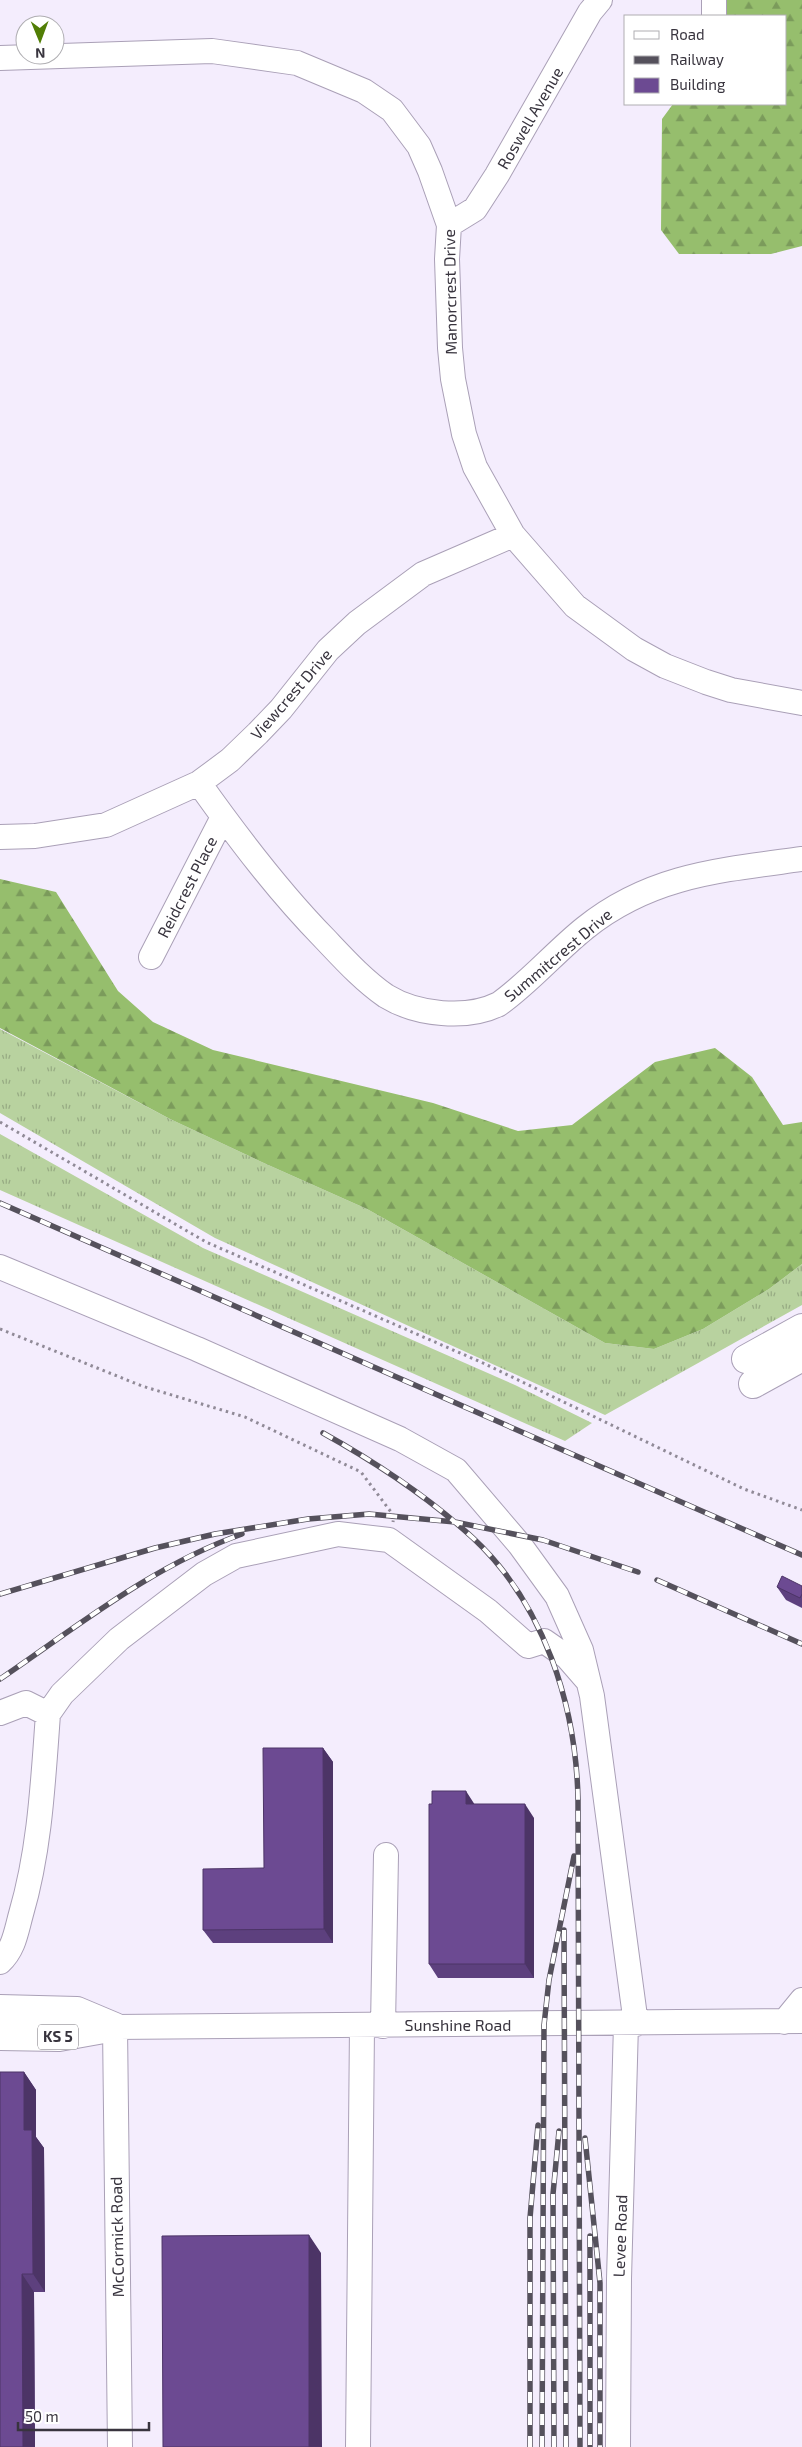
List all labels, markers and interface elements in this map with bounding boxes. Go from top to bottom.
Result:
north arrow [15,15,65,65]
legend [624,15,787,105]
text: Road [670,25,705,43]
text: N [35,45,45,62]
text: Railway [670,50,724,68]
street label: Roswell Avenue [493,63,566,172]
text: Building [670,75,726,93]
street label: Manorcrest Drive [439,229,460,355]
street label: Viewcrest Drive [246,644,335,743]
street label: Reidcrest Place [153,833,220,941]
street label: Summitcrest Drive [500,904,615,1005]
street label: Sunshine Road [404,2015,512,2034]
road number: KS 5 [38,2024,78,2050]
street label: McCormick Road [106,2177,127,2298]
street label: Levee Road [609,2194,630,2278]
scale bar [18,2400,149,2432]
text: 50 m [25,2407,59,2425]

